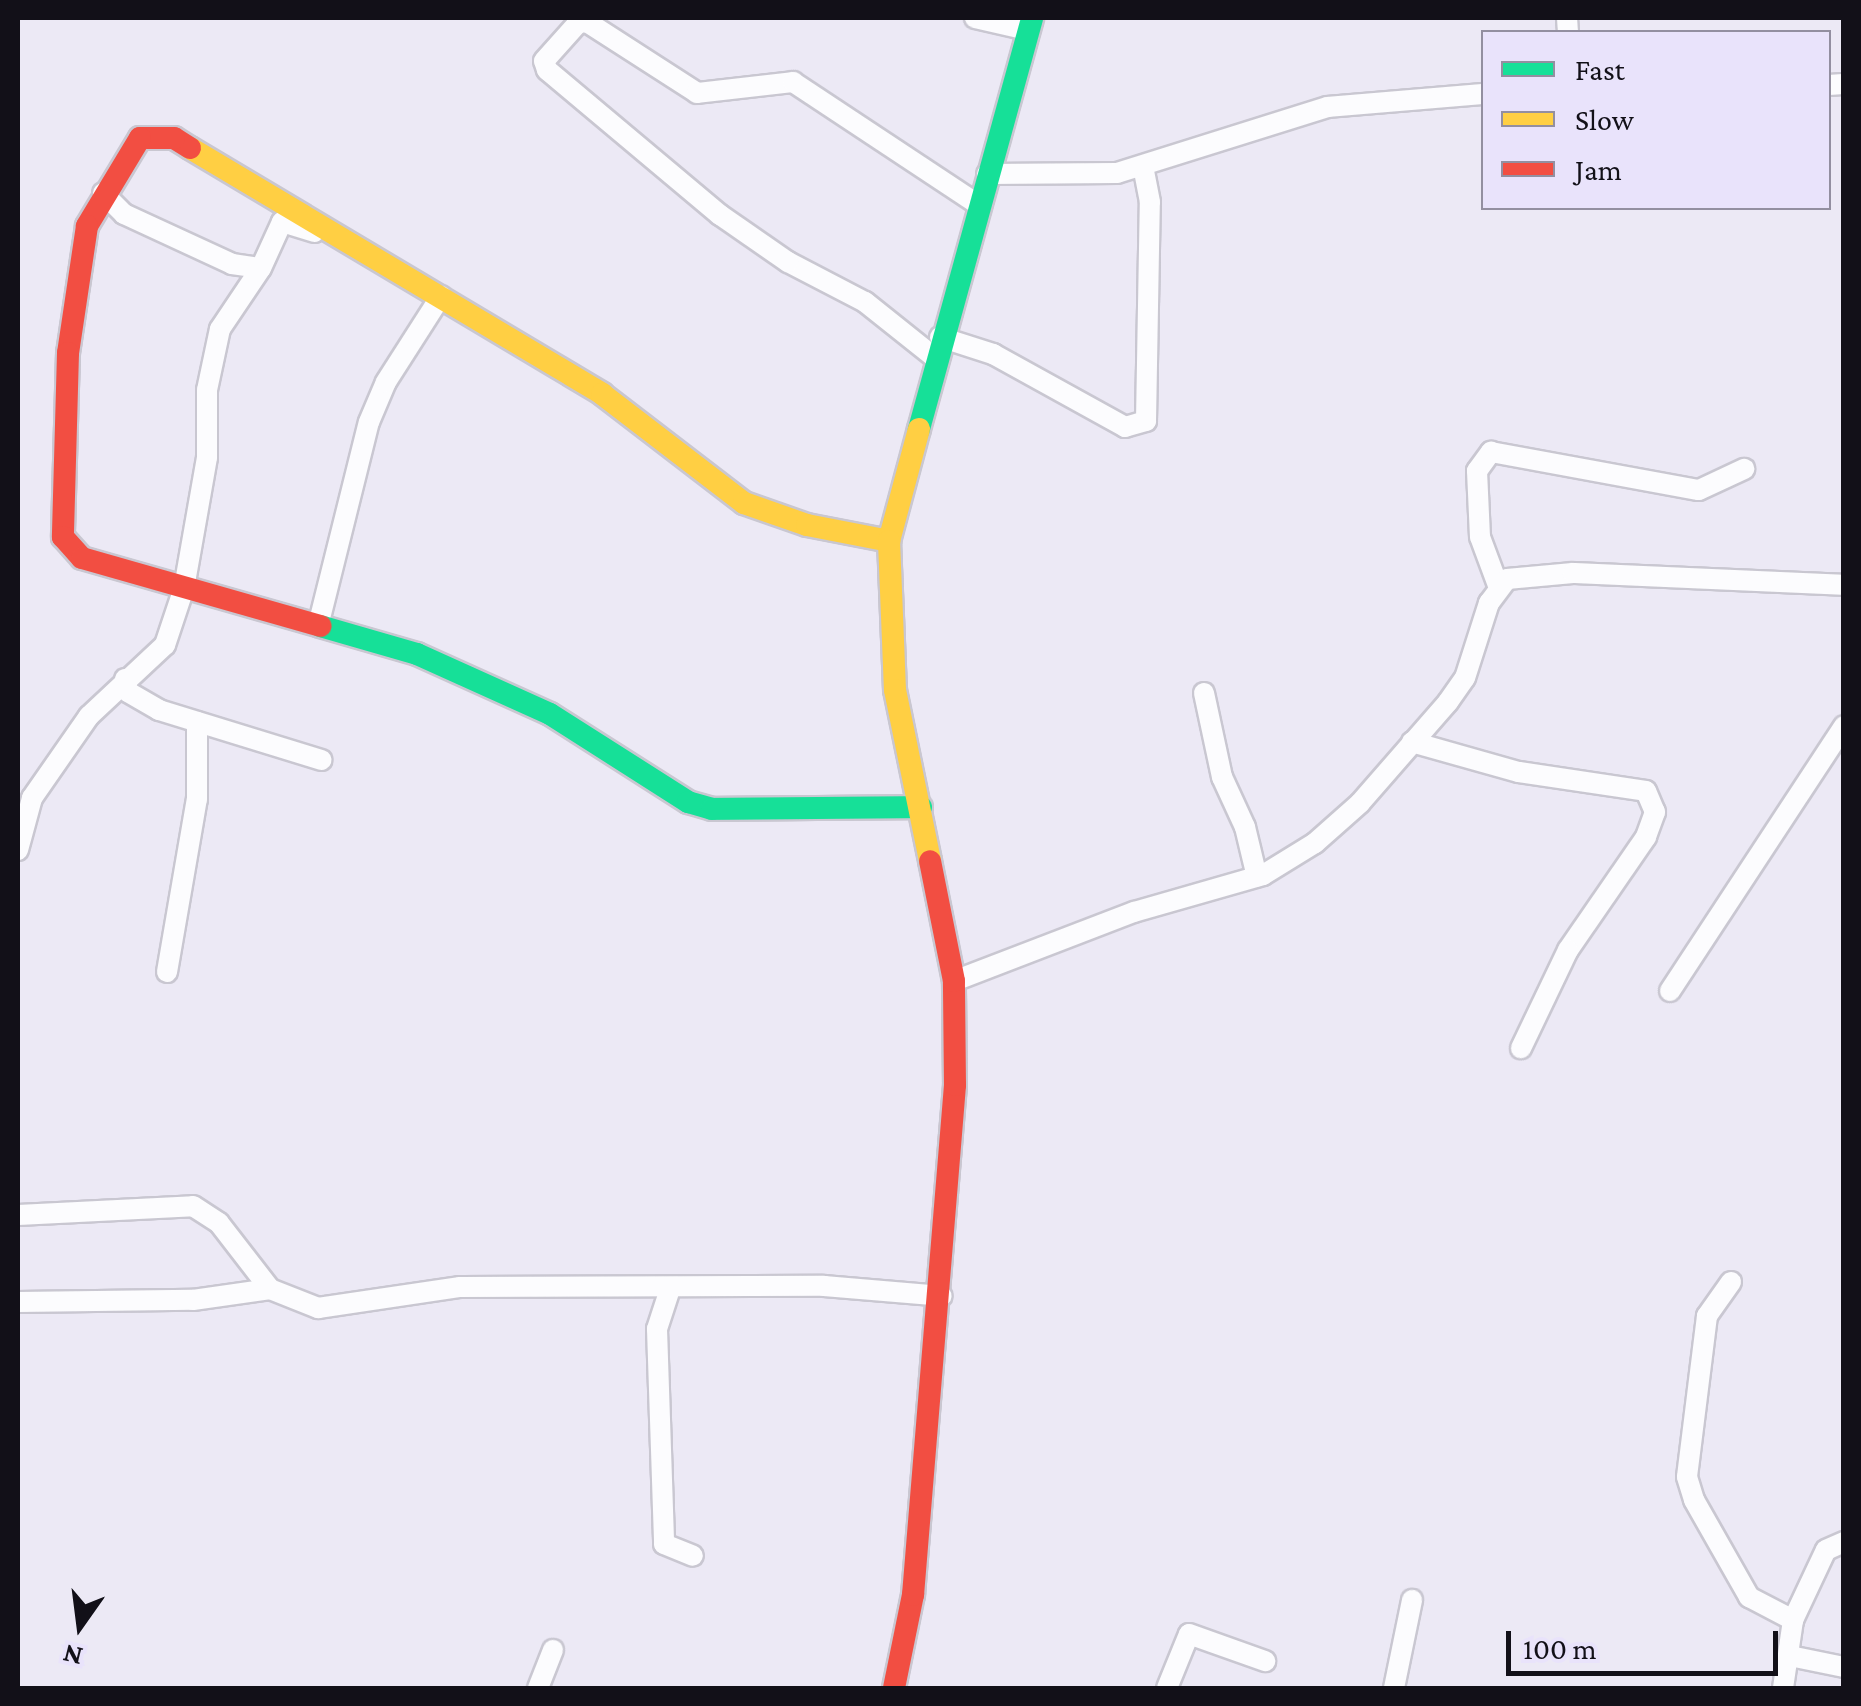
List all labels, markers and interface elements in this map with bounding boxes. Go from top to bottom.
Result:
legend [1481,30,1831,210]
text: Fast [1575,53,1625,86]
text: Slow [1575,103,1634,136]
text: Jam [1575,153,1622,186]
north arrow [30,1576,130,1676]
scale bar [1511,1611,1784,1673]
text: 100 m [1523,1632,1597,1665]
text: N [60,1638,86,1673]

